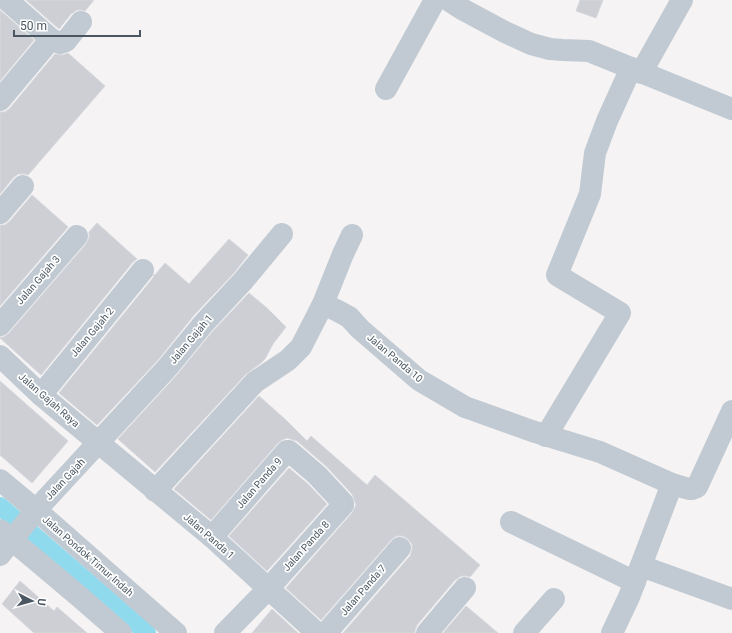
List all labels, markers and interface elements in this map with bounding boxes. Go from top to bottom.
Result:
scale bar [14,12,140,38]
text: 50 m [20,19,47,33]
street label: Jalan Gajah 3 [14,254,62,306]
street label: Jalan Gajah 2 [68,305,116,359]
street label: Jalan Gajah 1 [167,312,215,366]
street label: Jalan Panda 10 [365,332,425,385]
street label: Jalan Gajah Raya [17,371,81,429]
street label: Jalan Gajah [43,456,87,502]
street label: Jalan Panda 9 [234,456,284,510]
street label: Jalan Panda 1 [182,511,236,561]
street label: Jalan Pondok Timur Indah [40,514,136,598]
street label: Jalan Panda 8 [281,519,331,573]
street label: Jalan Panda 7 [338,562,388,617]
north arrow [12,581,52,621]
text: U [35,598,48,606]

